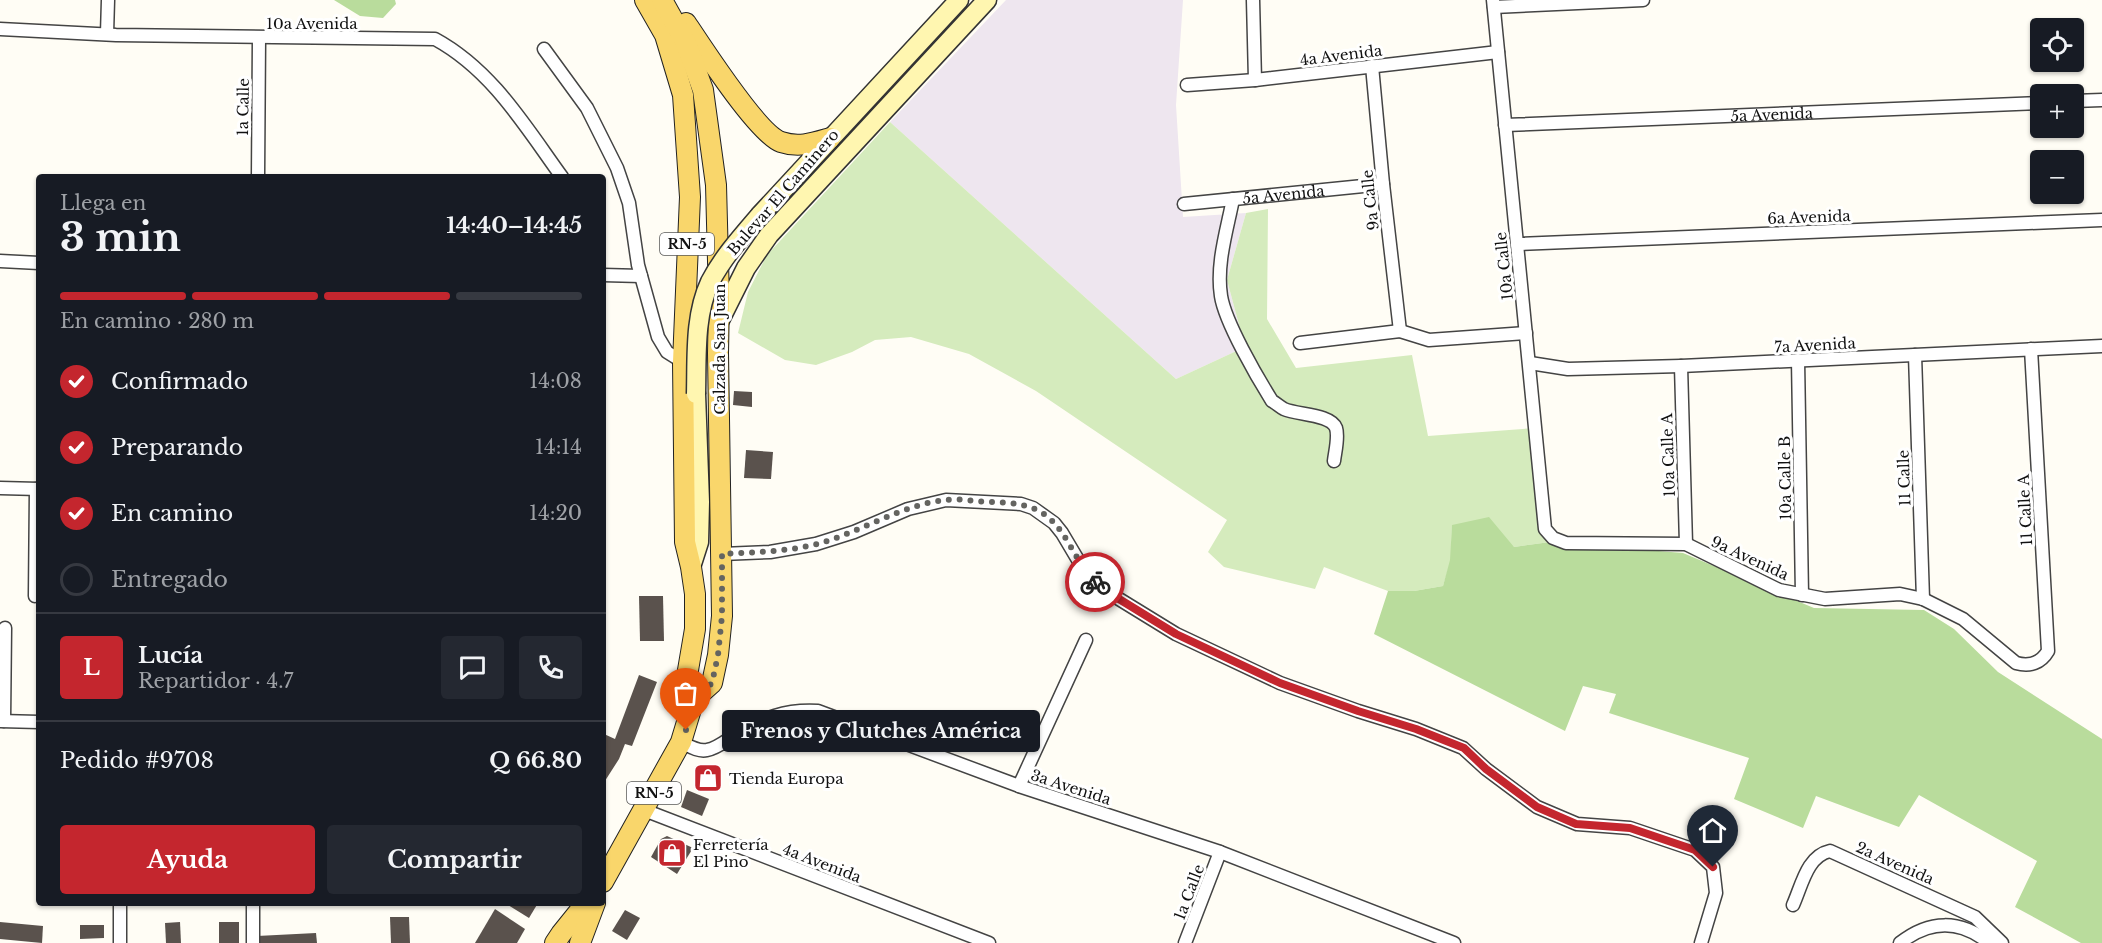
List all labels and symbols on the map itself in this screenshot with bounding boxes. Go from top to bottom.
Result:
street label: 10a Avenida [266,14,358,33]
street label: 4a Avenida [1299,40,1384,69]
street label: 1a Calle [233,78,253,136]
street label: 5a Avenida [1730,103,1814,125]
street label: Bulevar El Caminero [723,125,843,259]
street label: 9a Calle [1357,169,1383,231]
street label: 5a Avenida [1242,180,1326,208]
street label: 6a Avenida [1767,206,1852,228]
street label: 10a Calle [1491,231,1517,301]
road number: RN-5 [660,233,714,255]
street label: Calzada San Juan [710,283,729,415]
street label: 7a Avenida [1774,333,1857,357]
street label: 10a Calle A [1657,412,1679,497]
street label: 10a Calle B [1775,436,1795,520]
street label: 11 Calle [1894,449,1914,507]
street label: 11 Calle A [2014,473,2036,546]
street label: 9a Avenida [1708,532,1792,585]
courier [1065,552,1125,612]
pin [660,668,711,730]
callout: Frenos y Clutches América [722,709,1040,751]
shop icon: Tienda Europa [692,762,724,794]
street label: 3a Avenida [1029,765,1114,809]
place label: Tienda Europa [729,769,844,788]
road number: RN-5 [627,782,681,804]
pin [1687,805,1738,867]
place label: Ferretería El Pino [693,835,769,871]
shop icon: Ferretería El Pino [656,837,688,869]
street label: 2a Avenida [1853,837,1937,889]
street label: 4a Avenida [780,839,865,887]
street label: 1a Calle [1170,862,1208,922]

